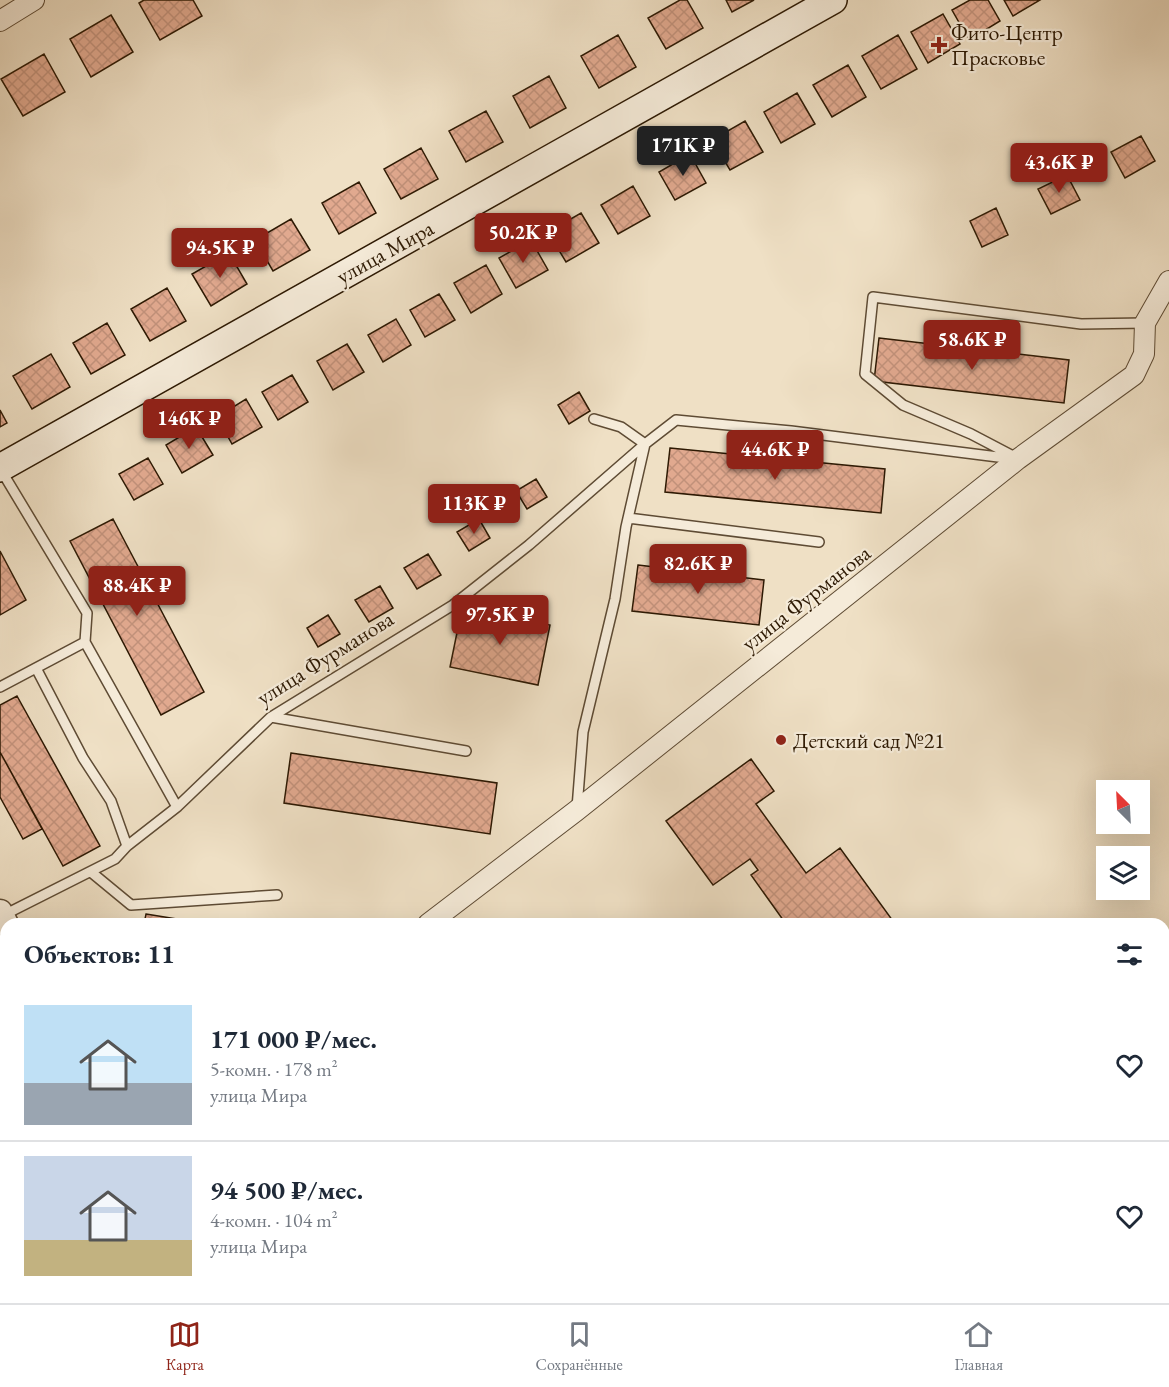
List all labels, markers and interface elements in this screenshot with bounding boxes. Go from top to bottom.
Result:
place label: Фито-Центр Прасковье [951,18,1063,72]
marker: Фито-Центр Прасковье [932,38,946,52]
pin: 171K ₽ [634,126,732,177]
text: 171K ₽ [651,132,715,158]
pin: 43.6K ₽ [1004,143,1114,194]
text: 43.6K ₽ [1025,149,1093,175]
street label: улица Мира [331,213,439,291]
pin: 50.2K ₽ [468,213,578,264]
text: 50.2K ₽ [489,219,557,245]
pin: 94.5K ₽ [165,228,275,279]
text: 94.5K ₽ [186,234,254,260]
pin: 58.6K ₽ [917,320,1027,371]
text: 58.6K ₽ [938,326,1006,352]
pin: 146K ₽ [140,399,238,450]
text: 146K ₽ [157,405,221,431]
pin: 44.6K ₽ [720,430,830,481]
text: 44.6K ₽ [741,436,809,462]
pin: 113K ₽ [425,484,523,535]
text: 113K ₽ [442,490,506,516]
street label: улица Фурманова [735,538,877,658]
pin: 82.6K ₽ [643,544,753,595]
text: 82.6K ₽ [664,550,732,576]
pin: 88.4K ₽ [82,566,192,617]
text: 88.4K ₽ [103,572,171,598]
pin: 97.5K ₽ [445,595,555,646]
text: 97.5K ₽ [466,601,534,627]
street label: улица Фурманова [251,604,399,712]
place label: Детский сад №21 [793,726,945,755]
marker: Детский сад №21 [774,733,788,747]
north arrow [1096,780,1150,834]
map controls [1096,780,1150,900]
button: layers [1096,846,1150,900]
text: Объектов: 11 [24,937,175,971]
icon: filters [1113,938,1146,971]
text: 171 000 ₽/мес. [210,1022,377,1056]
icon: home [72,1029,144,1101]
icon: heart [1113,1049,1146,1082]
text: 5-комн. · 178 m² [210,1056,338,1082]
text: улица Мира [210,1082,307,1108]
text: 94 500 ₽/мес. [210,1173,363,1207]
icon: home [72,1180,144,1252]
icon: heart [1113,1200,1146,1233]
text: 4-комн. · 104 m² [210,1207,338,1233]
text: улица Мира [210,1233,307,1259]
tab: Карта [166,1318,204,1375]
tab: Сохранённые [536,1318,623,1375]
tab: Главная [954,1318,1003,1375]

